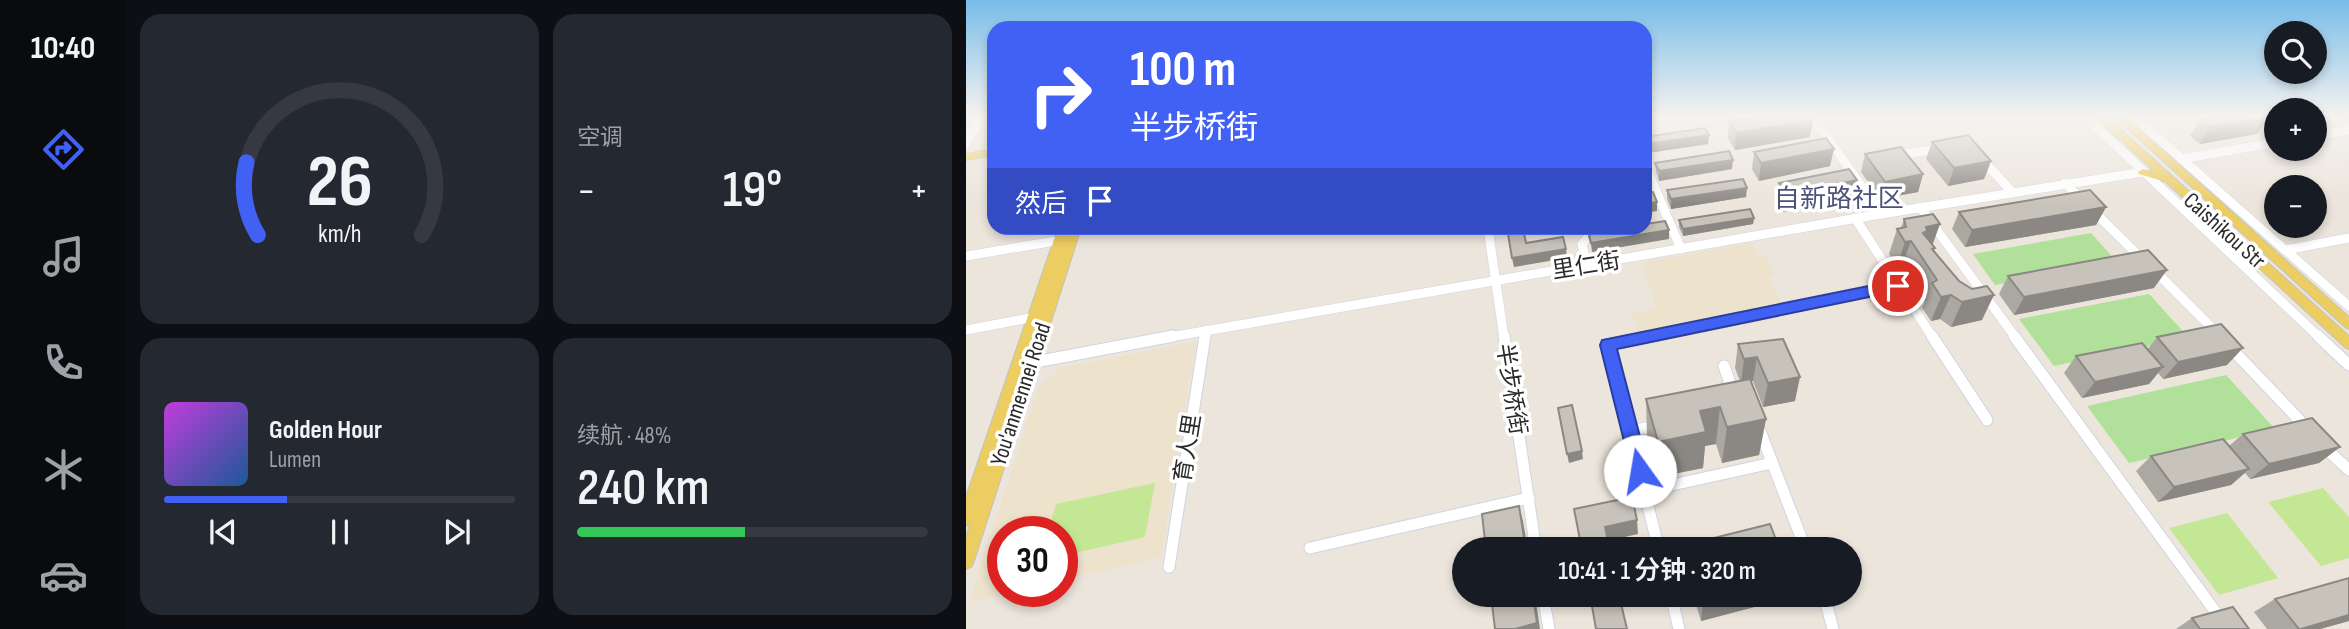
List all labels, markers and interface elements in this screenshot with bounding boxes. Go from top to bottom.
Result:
map controls [2264,21,2327,238]
button: search [2264,21,2327,84]
text: 10:40 [31,29,95,68]
text: 100 m [1130,41,1236,100]
icon: right [1015,49,1106,140]
button: + [2264,98,2327,161]
text: 半步桥街 [1130,109,1258,148]
text: 空调 [577,124,623,152]
icon: directions [39,125,88,174]
text: 26 [306,139,373,227]
text: 19° [723,159,782,222]
text: − [577,169,596,214]
text: + [909,169,928,214]
button: − [2264,175,2327,238]
icon: arrive [1081,182,1119,220]
district label: 自新路社区 [1774,184,1904,215]
street label: Caishikou Str [2177,187,2272,275]
text: 然后 [1015,189,1067,220]
text: km/h [318,219,361,250]
icon: music [39,232,88,281]
street label: 里仁街 [1550,247,1622,285]
pin [1868,256,1928,316]
icon: arrive [1879,267,1917,305]
street label: You'anmennei Road [985,319,1057,470]
icon: phone [39,338,88,387]
street label: 半步桥街 [1490,342,1532,437]
street label: 育人里 [1169,412,1207,484]
text: Golden Hour [269,415,382,446]
text: 续航 · 48% [577,422,671,450]
position arrow [1603,434,1677,508]
icon: climate [39,445,88,494]
text: Lumen [269,446,321,474]
text: 240 km [577,457,709,520]
icon: previous [204,513,242,551]
icon: pause [321,513,359,551]
icon: next [438,513,476,551]
speed limit sign: 30 [987,516,1078,607]
icon: car [39,551,88,600]
text: 10:41 · 1 分钟 · 320 m [1558,556,1756,587]

